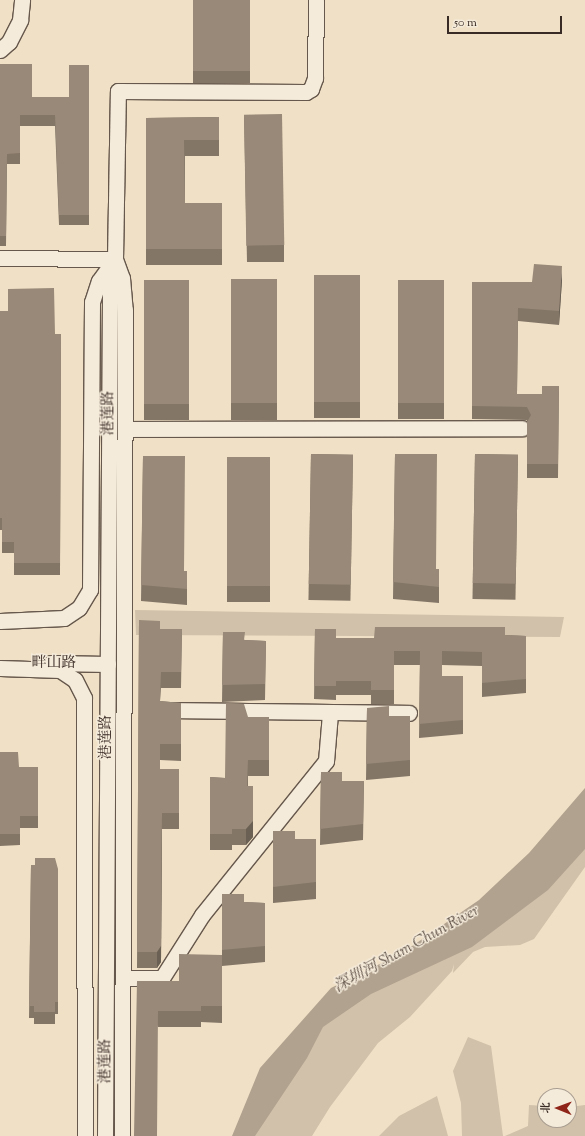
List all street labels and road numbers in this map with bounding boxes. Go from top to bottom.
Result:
street label: 港莲路 [100,391,118,435]
street label: 畔山路 [32,655,76,673]
street label: 港莲路 [98,715,116,759]
street label: 港莲路 [97,1039,115,1083]

